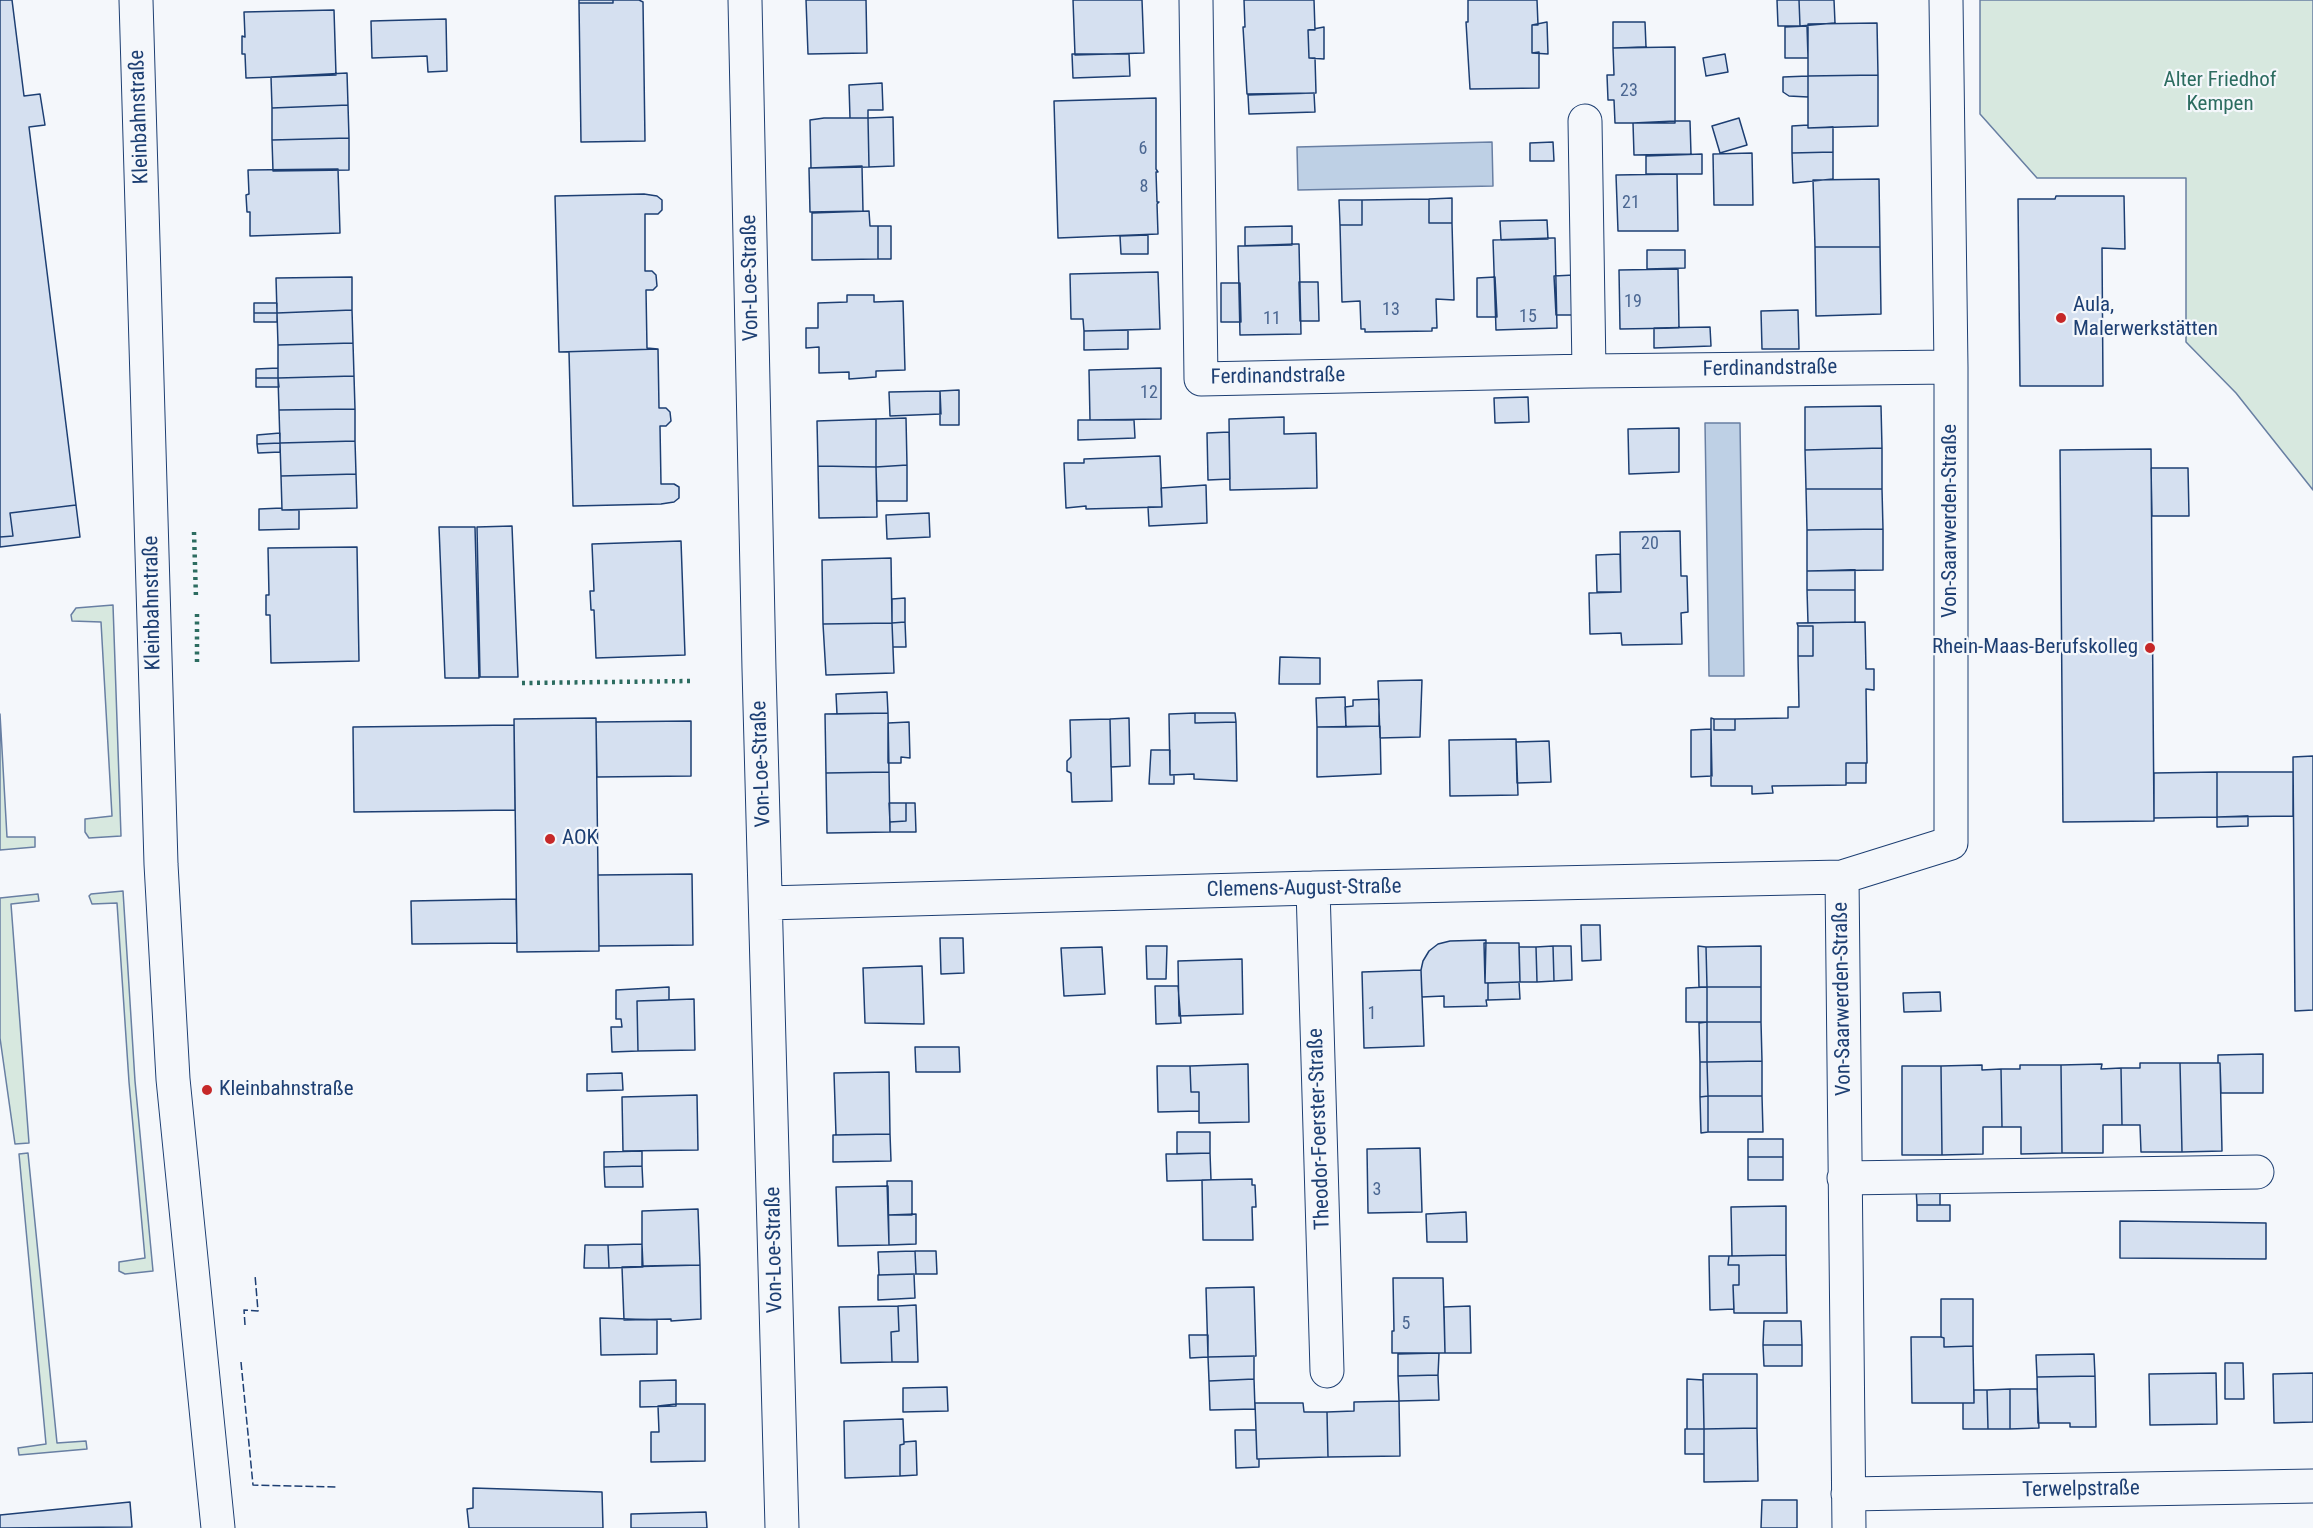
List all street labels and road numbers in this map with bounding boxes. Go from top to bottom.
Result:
street label: Kleinbahnstraße [125,49,155,185]
street label: Von-Loe-Straße [737,214,765,342]
street label: Ferdinandstraße [1702,355,1838,383]
street label: Ferdinandstraße [1210,363,1346,391]
street label: Von-Saarwerden-Straße [1938,424,1964,618]
street label: Kleinbahnstraße [139,536,167,670]
street label: Von-Loe-Straße [747,700,777,828]
street label: Clemens-August-Straße [1206,875,1402,903]
street label: Von-Saarwerden-Straße [1829,902,1857,1096]
street label: Theodor-Foerster-Straße [1304,1028,1336,1230]
street label: Von-Loe-Straße [761,1186,789,1314]
street label: Terwelpstraße [2022,1476,2140,1504]

